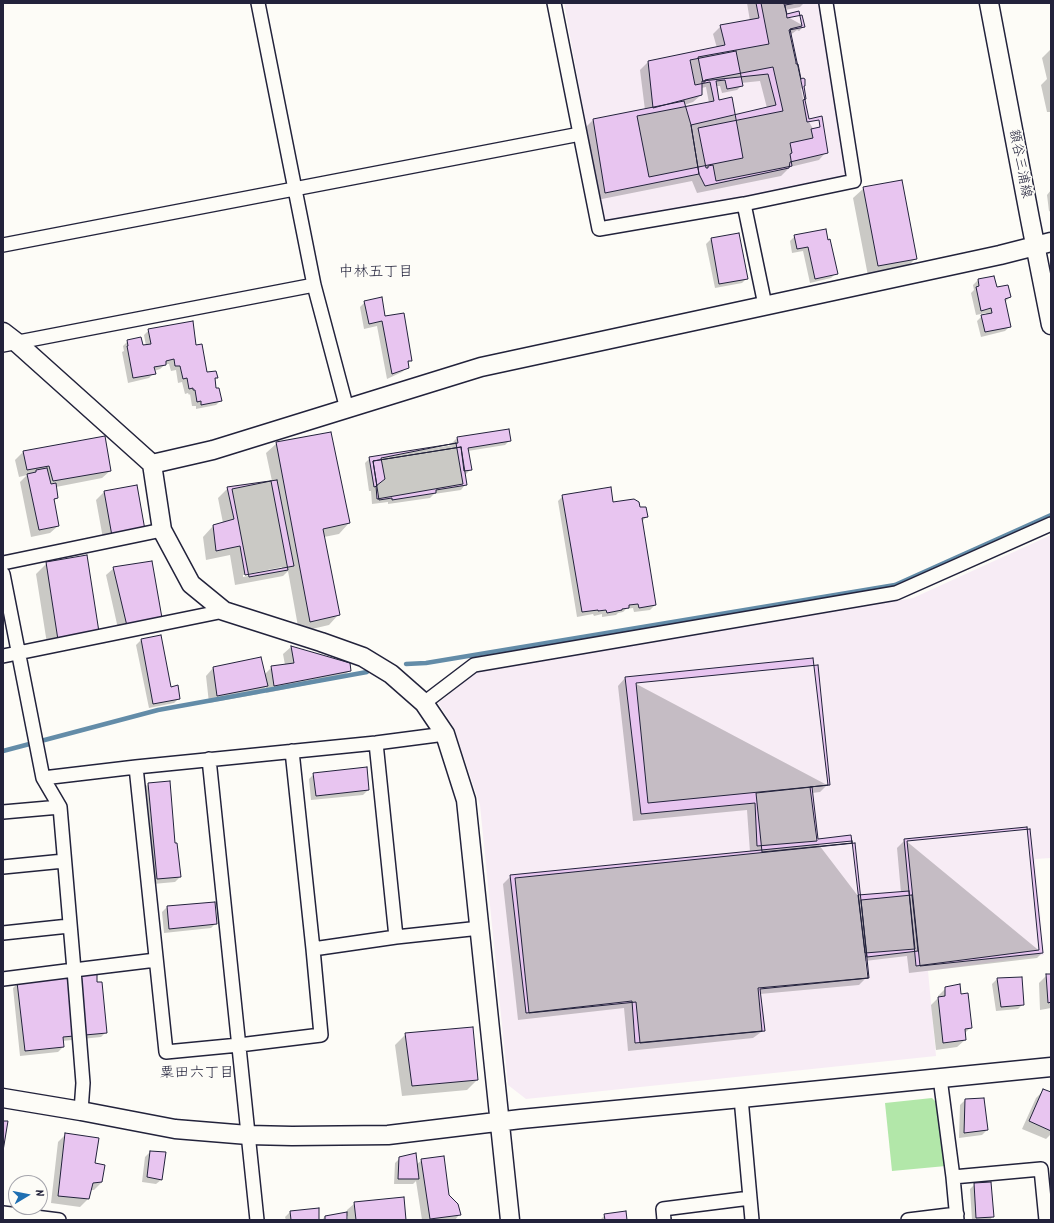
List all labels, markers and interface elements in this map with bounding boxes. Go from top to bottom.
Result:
street label: 額谷三浦線 [1004,128,1034,200]
district label: 中林五丁目 [339,264,413,282]
district label: 粟田六丁目 [160,1065,234,1083]
north arrow [8,1175,48,1215]
text: N [29,1188,48,1198]

